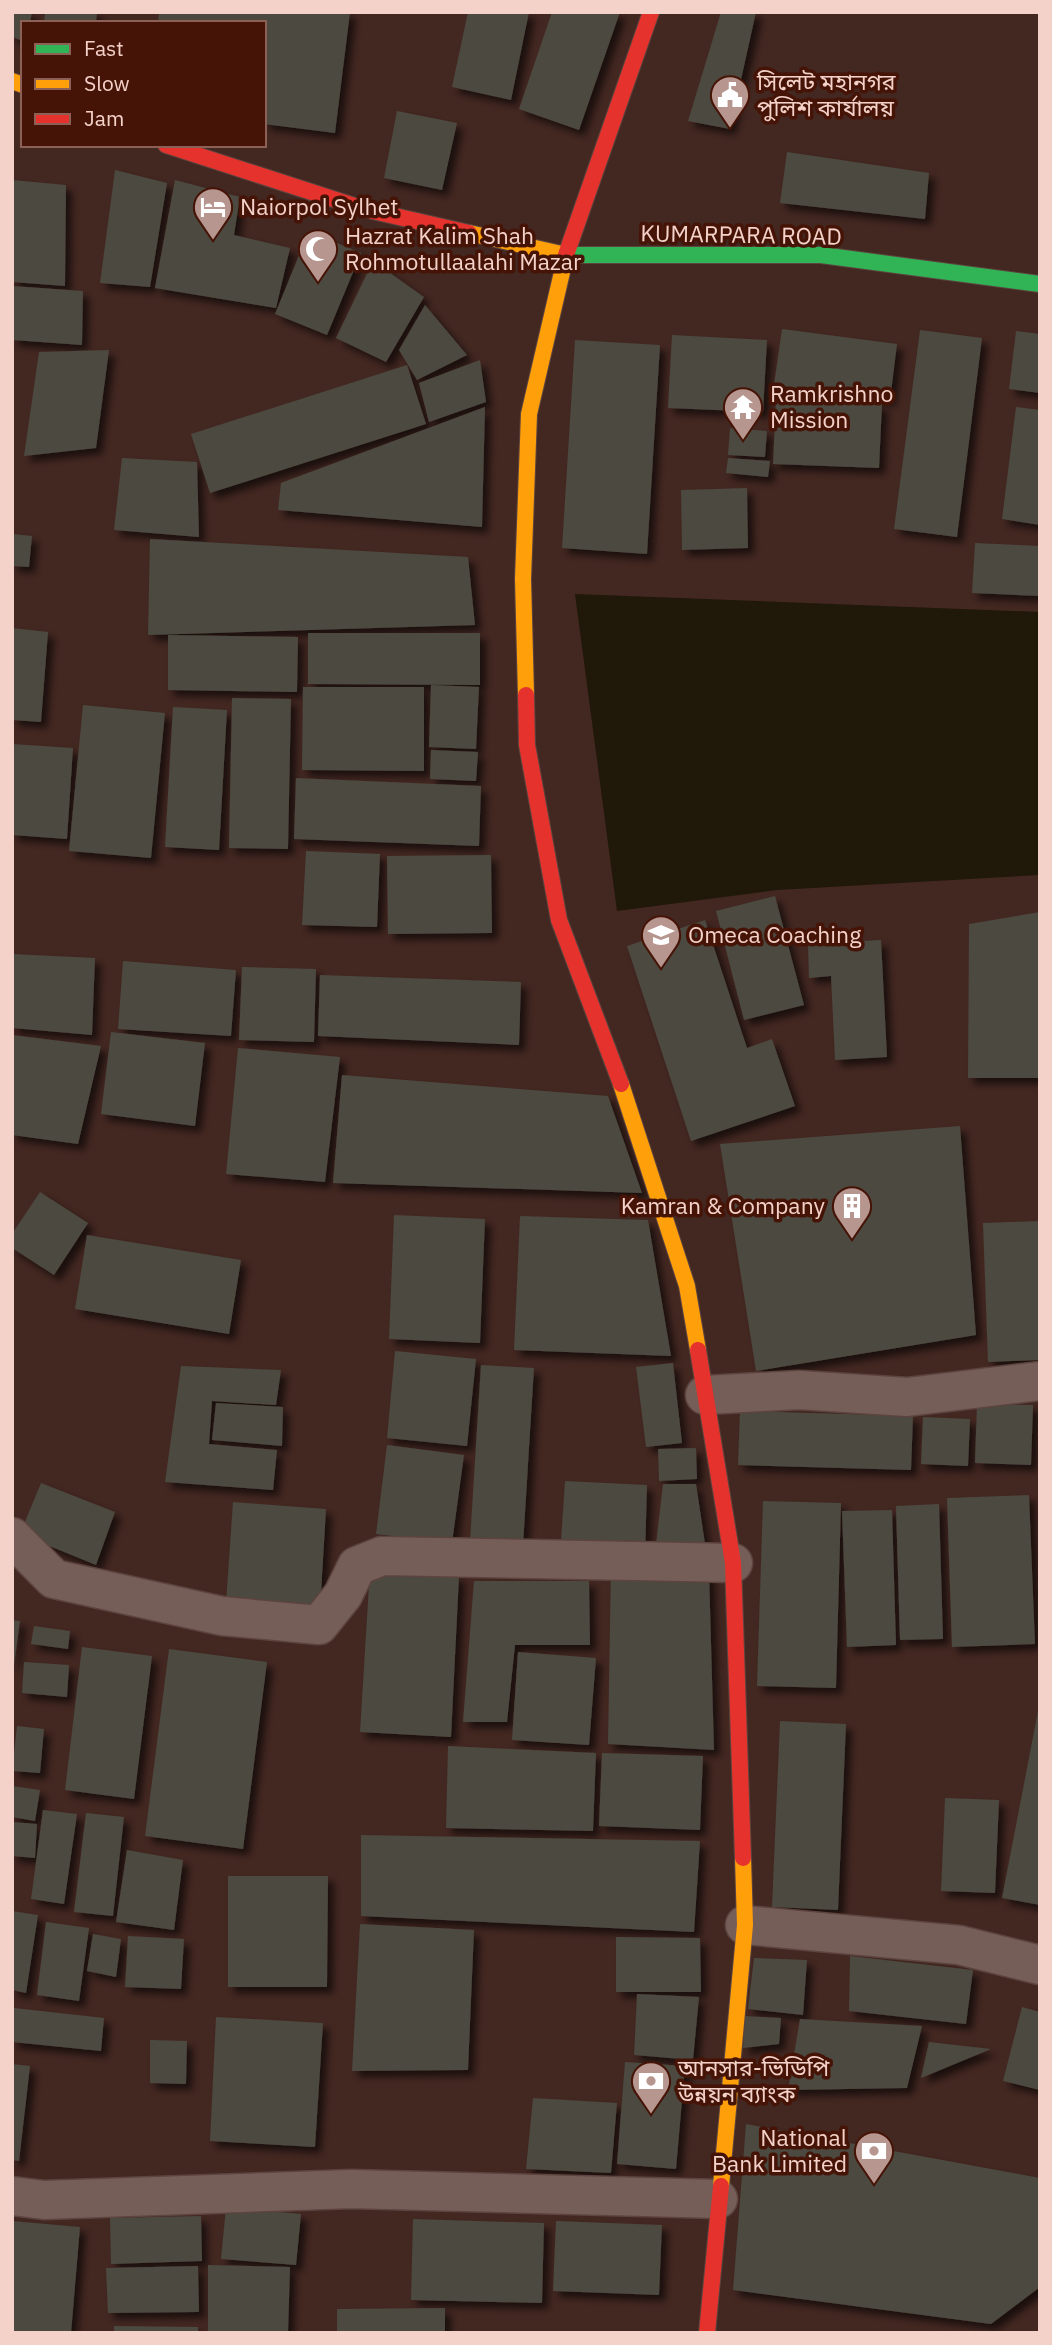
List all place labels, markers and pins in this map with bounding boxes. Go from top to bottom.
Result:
place label: সিলেট মহানগর পুলিশ কার্যালয় [756,66,896,122]
public building icon: সিলেট মহানগর পুলিশ কার্যালয় [709,74,751,129]
hotel icon: Naiorpol Sylhet [192,186,234,241]
place label: Naiorpol Sylhet [240,191,398,221]
place label: Hazrat Kalim Shah Rohmotullaalahi Mazar [345,220,582,276]
mosque icon: Hazrat Kalim Shah Rohmotullaalahi Mazar [297,228,339,283]
place label: Ramkrishno Mission [770,378,893,434]
temple icon: Ramkrishno Mission [722,386,764,441]
school or university icon: Omeca Coaching [640,914,682,969]
place label: Omeca Coaching [688,919,861,949]
building icon: Kamran & Company [831,1185,873,1240]
place label: Kamran & Company [621,1190,826,1220]
place label: আনসার-ভিডিপি উন্নয়ন ব্যাংক [677,2052,830,2108]
bank icon: আনসার-ভিডিপি উন্নয়ন ব্যাংক [630,2060,672,2115]
place label: National Bank Limited [712,2122,847,2178]
bank icon: National Bank Limited [853,2130,895,2185]

